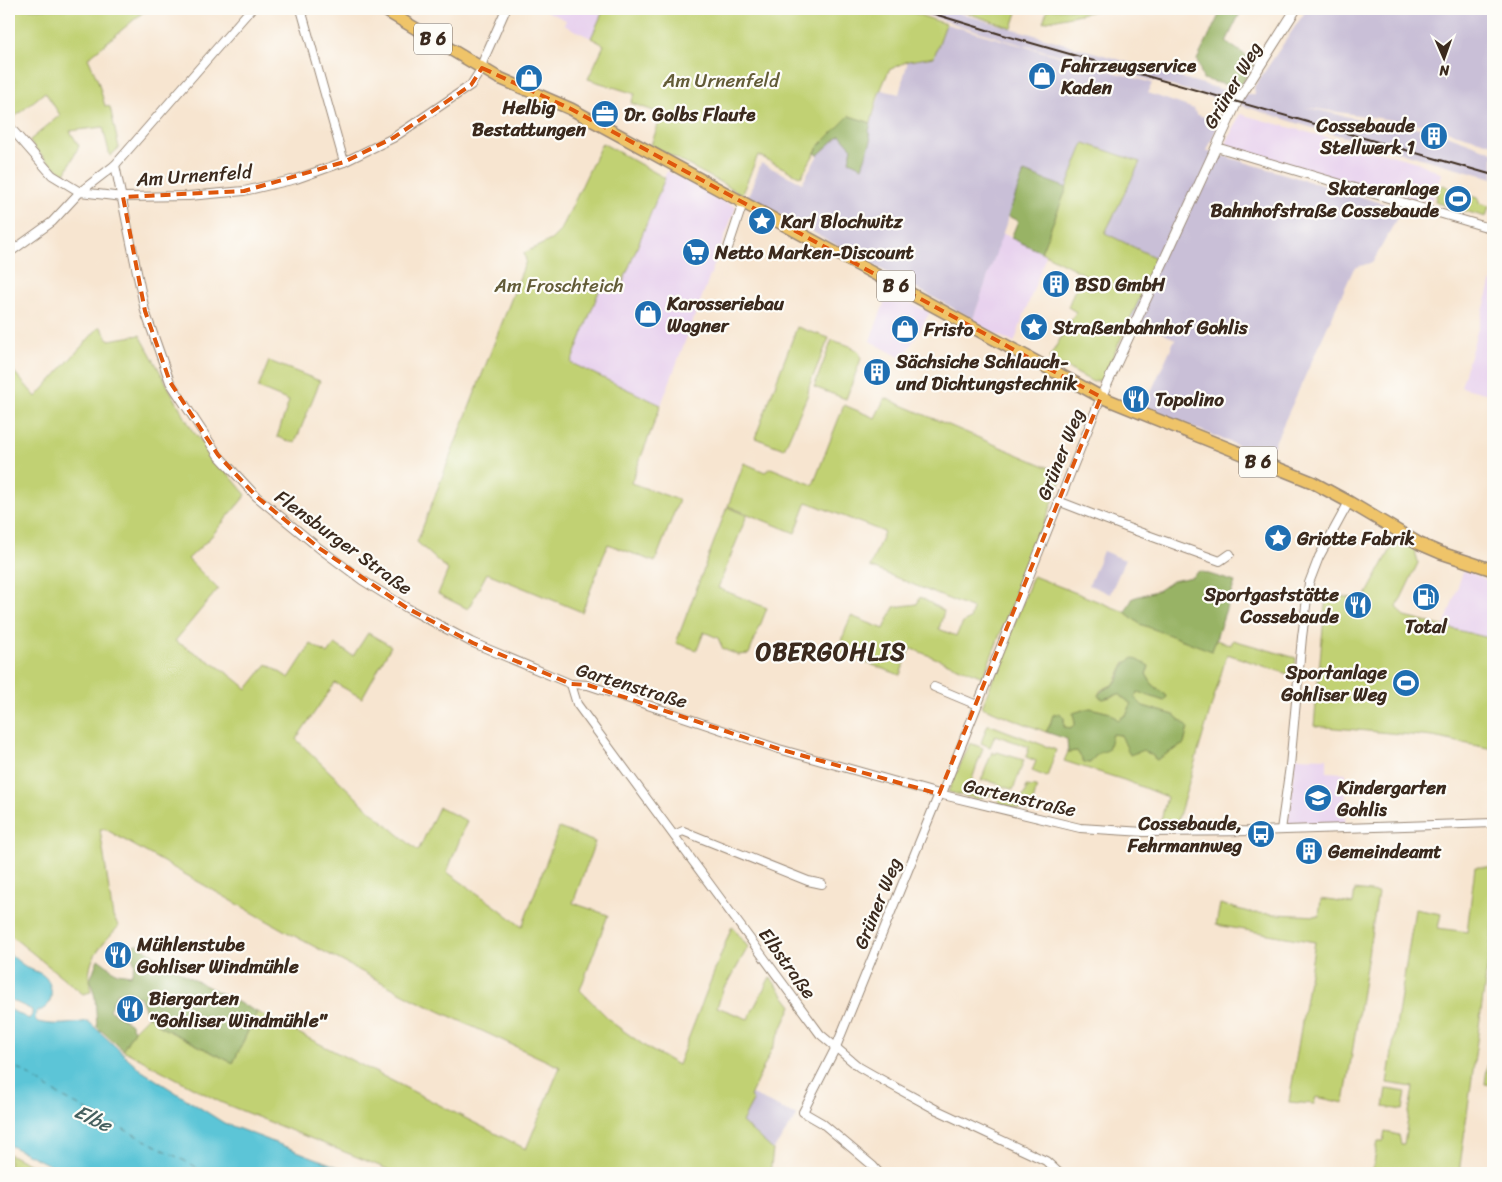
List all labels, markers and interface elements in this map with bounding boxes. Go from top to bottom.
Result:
road number: B 6 [414,23,452,54]
north arrow [1420,32,1470,82]
street label: Grüner Weg [1194,35,1271,135]
place label: Fahrzeugservice Kaden [1060,49,1197,104]
text: N [1439,58,1451,83]
shop icon: Fahrzeugservice Kaden [1027,61,1057,91]
shop icon: Helbig Bestattungen [514,63,544,93]
park label: Am Urnenfeld [662,64,781,97]
place label: Helbig Bestattungen [472,91,587,146]
place label: Dr. Golbs Flaute [624,98,756,131]
office icon: Dr. Golbs Flaute [590,99,620,129]
place label: Cossebaude Stellwerk 1 [1316,109,1415,164]
building icon: Cossebaude Stellwerk 1 [1419,121,1449,151]
street label: Am Urnenfeld [134,155,255,196]
place label: Skateranlage Bahnhofstraße Cossebaude [1211,172,1440,227]
sports icon: Skateranlage Bahnhofstraße Cossebaude [1443,184,1473,214]
place label: Karl Blochwitz [780,205,904,238]
place icon: Karl Blochwitz [747,206,777,236]
place label: Netto Marken-Discount [714,236,915,269]
supermarket icon: Netto Marken-Discount [681,237,711,267]
place label: BSD GmbH [1075,268,1166,301]
park label: Am Froschteich [493,269,624,302]
building icon: BSD GmbH [1041,269,1071,299]
road number: B 6 [877,270,915,302]
place label: Karosseriebau Wagner [666,287,785,342]
shop icon: Karosseriebau Wagner [633,299,663,329]
place label: Straßenbahnhof Gohlis [1052,311,1249,344]
place icon: Straßenbahnhof Gohlis [1019,312,1049,342]
place label: Fristo [923,313,974,346]
shop icon: Fristo [890,314,920,344]
place label: Sächsiche Schlauch- und Dichtungstechnik [895,345,1078,400]
building icon: Sächsiche Schlauch- und Dichtungstechnik [862,357,892,387]
place label: Topolino [1155,383,1224,416]
restaurant icon: Topolino [1121,384,1151,414]
street label: Grüner Weg [1027,403,1094,505]
road number: B 6 [1239,447,1277,478]
street label: Flensburger Straße [268,481,420,604]
place label: Griotte Fabrik [1296,522,1415,555]
place icon: Griotte Fabrik [1263,523,1293,553]
place label: Sportgaststätte Cossebaude [1203,578,1339,633]
fuel station icon: Total [1411,582,1441,612]
restaurant icon: Sportgaststätte Cossebaude [1343,590,1373,620]
place label: Total [1405,610,1448,643]
district label: OBERGOHLIS [756,631,906,673]
street label: Gartenstraße [572,653,692,718]
place label: Sportanlage Gohliser Weg [1280,656,1387,711]
sports icon: Sportanlage Gohliser Weg [1391,668,1421,698]
street label: Gartenstraße [960,768,1080,827]
place label: Kindergarten Gohlis [1336,771,1447,826]
school or university icon: Kindergarten Gohlis [1303,783,1333,813]
place label: Cossebaude, Fehrmannweg [1127,807,1242,862]
bus stop icon: Cossebaude, Fehrmannweg [1246,819,1276,849]
place label: Gemeindeamt [1327,835,1442,868]
building icon: Gemeindeamt [1294,836,1324,866]
street label: Grüner Weg [844,852,911,954]
street label: Elbstraße [750,920,825,1007]
place label: Mühlenstube Gohliser Windmühle [136,928,299,983]
restaurant icon: Mühlenstube Gohliser Windmühle [103,940,133,970]
place label: Biergarten "Gohliser Windmühle" [149,982,329,1037]
restaurant icon: Biergarten "Gohliser Windmühle" [115,994,145,1024]
water label: Elbe [68,1094,119,1143]

